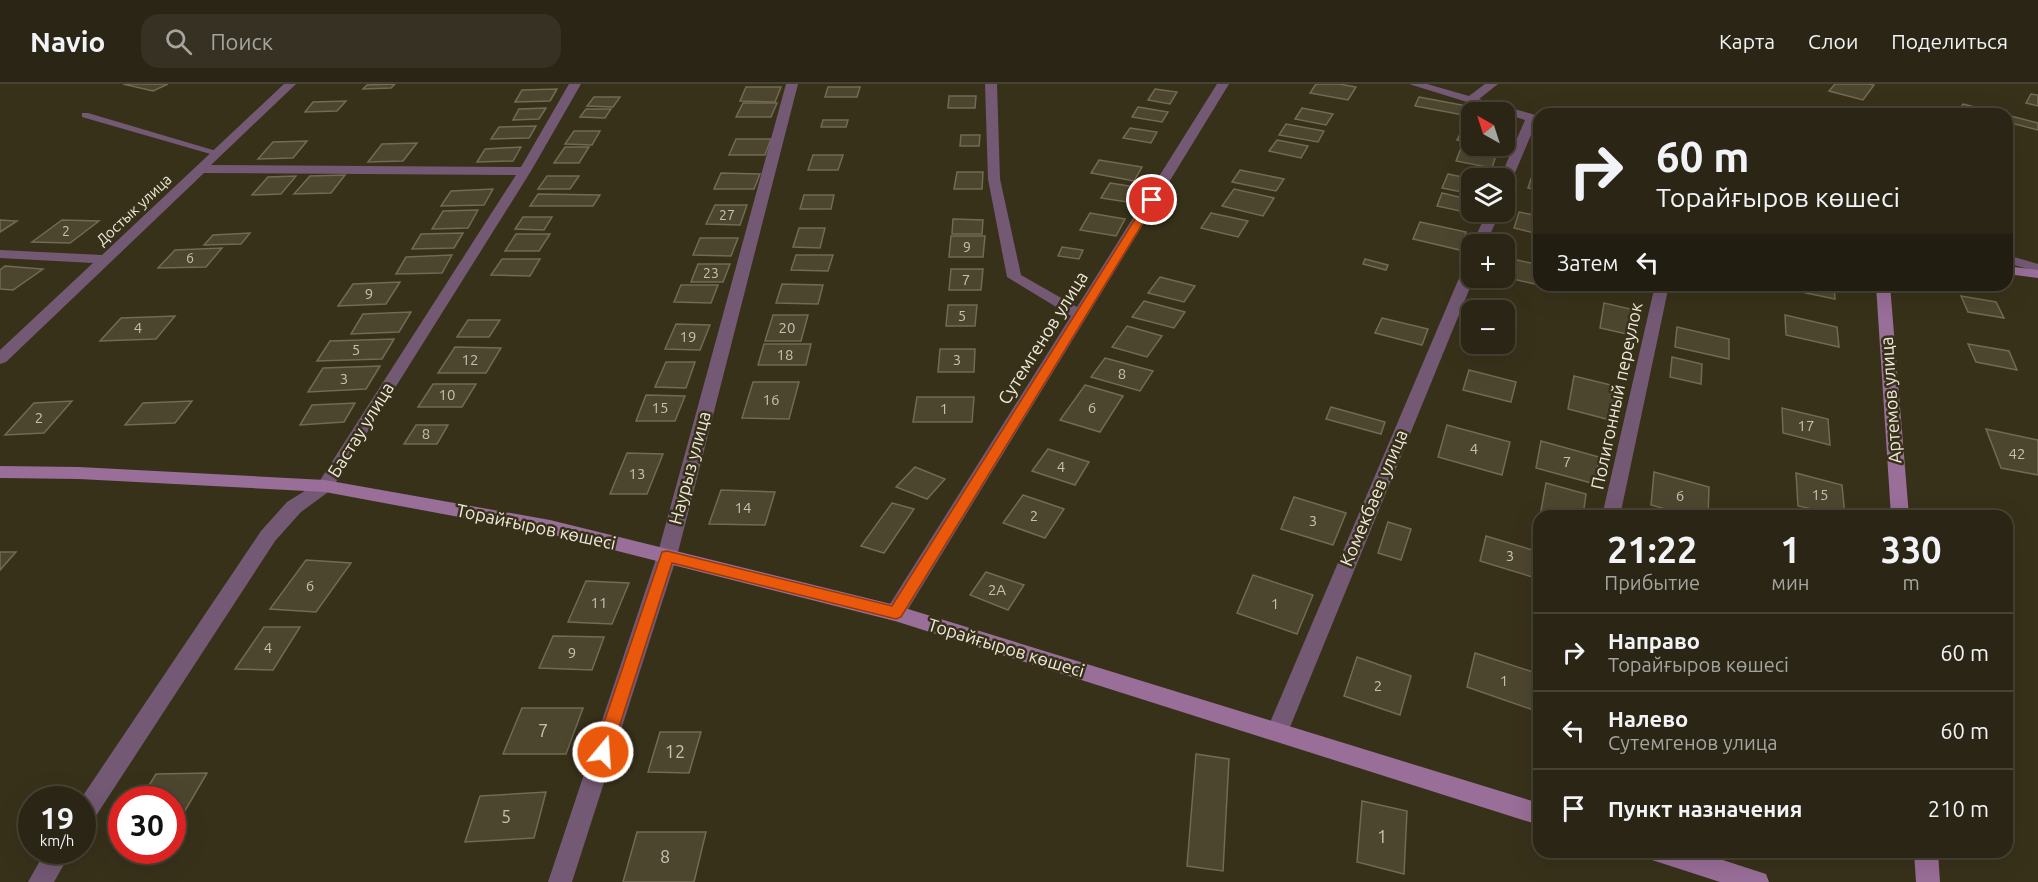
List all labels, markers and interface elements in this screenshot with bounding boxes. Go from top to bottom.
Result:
search box [141,14,561,68]
icon: search [162,25,195,58]
text: Navio [30,26,105,57]
text: Поиск [210,29,273,54]
text: Карта [1719,29,1775,53]
text: Слои [1808,29,1858,53]
text: Поделиться [1891,29,2008,53]
north arrow [1461,102,1515,156]
map controls [1461,102,1515,354]
icon: right [1557,132,1635,210]
text: 60 m [1656,133,1750,180]
button: layers [1461,168,1515,222]
street label: Достык улица [93,171,175,249]
pin [1126,174,1177,225]
text: Торайғыров көшесі [1656,182,1900,212]
icon: arrive [1135,183,1168,216]
house number: 27 [719,207,735,223]
house number: 2 [62,223,70,239]
button: + [1461,234,1515,288]
house number: 9 [963,239,971,255]
icon: left [1631,246,1664,279]
house number: 6 [186,250,194,266]
text: Затем [1557,250,1619,275]
house number: 23 [703,265,719,281]
street label: Сутемгенов улица [993,267,1091,408]
house number: 7 [962,271,970,288]
house number: 9 [365,285,373,302]
button: − [1461,300,1515,354]
street label: Полигонный переулок [1586,301,1646,491]
house number: 5 [958,307,966,324]
house number: 4 [134,319,142,336]
house number: 20 [779,319,795,336]
house number: 19 [680,328,696,345]
street label: Артемов улица [1876,336,1904,464]
house number: 5 [352,341,360,358]
house number: 18 [777,346,793,363]
house number: 12 [462,351,478,368]
house number: 3 [953,351,961,368]
house number: 8 [1118,365,1126,382]
house number: 3 [340,370,348,387]
street label: Бастау улица [323,378,397,481]
house number: 10 [439,386,455,403]
house number: 16 [763,391,779,408]
house number: 15 [652,399,668,416]
house number: 6 [1088,399,1096,416]
house number: 1 [940,400,948,417]
house number: 2 [35,409,43,426]
street label: Наурыз улица [664,409,714,527]
house number: 17 [1798,417,1814,434]
house number: 8 [422,425,430,442]
street label: Комекбаев улица [1335,426,1411,569]
house number: 4 [1470,440,1478,457]
house number: 42 [2009,445,2025,462]
house number: 7 [1563,453,1571,470]
house number: 4 [1057,458,1065,475]
house number: 13 [629,465,645,482]
house number: 15 [1812,486,1828,503]
house number: 6 [1676,487,1684,504]
street label: Торайғыров көшесі [455,499,618,553]
house number: 14 [735,499,751,516]
house number: 2 [1030,507,1038,524]
house number: 3 [1309,512,1317,529]
text: 21:22 [1607,529,1697,570]
text: 1 [1780,529,1801,570]
text: 330 [1881,529,1942,570]
house number: 3 [1506,547,1514,564]
text: Прибытие [1604,571,1700,594]
text: мин [1771,571,1809,594]
text: m [1903,571,1920,594]
house number: 6 [306,577,314,594]
house number: 2А [988,581,1006,598]
house number: 11 [591,594,607,611]
house number: 1 [1271,595,1279,612]
street label: Торайғыров көшесі [926,614,1087,680]
text: Направо [1608,628,1700,653]
icon: right [1557,636,1590,669]
house number: 4 [264,639,272,656]
text: 60 m [1940,640,1989,665]
house number: 9 [568,644,576,661]
text: Торайғыров көшесі [1608,653,1789,676]
house number: 1 [1500,672,1508,689]
house number: 2 [1374,677,1382,694]
text: Налево [1608,706,1688,731]
icon: left [1557,714,1590,747]
text: 60 m [1940,718,1989,743]
house number: 7 [538,720,548,740]
position arrow [571,720,635,784]
text: Сутемгенов улица [1608,731,1778,754]
house number: 12 [665,741,685,761]
speed limit sign: 30 [108,786,186,864]
icon: arrive [1557,792,1590,825]
text: Пункт назначения [1608,796,1802,821]
text: 210 m [1928,796,1989,821]
text: 19 [40,801,74,835]
house number: 5 [501,806,511,826]
house number: 1 [1377,826,1387,846]
text: km/h [40,832,74,849]
house number: 8 [660,846,670,866]

